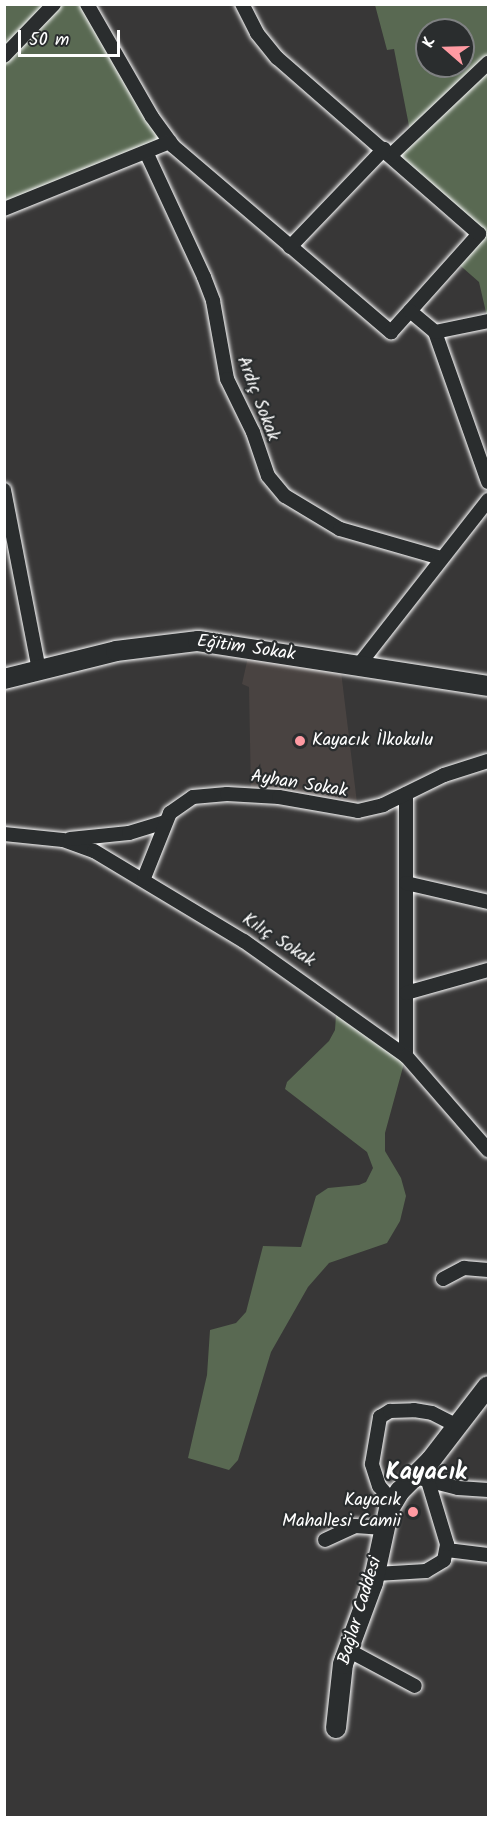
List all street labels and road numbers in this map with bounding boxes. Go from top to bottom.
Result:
street label: Ardıç Sokak [231,354,283,444]
street label: Eğitim Sokak [195,631,297,667]
street label: Ayhan Sokak [249,767,349,803]
street label: Kılıç Sokak [237,909,319,973]
street label: Bağlar Caddesi [334,1554,388,1668]

